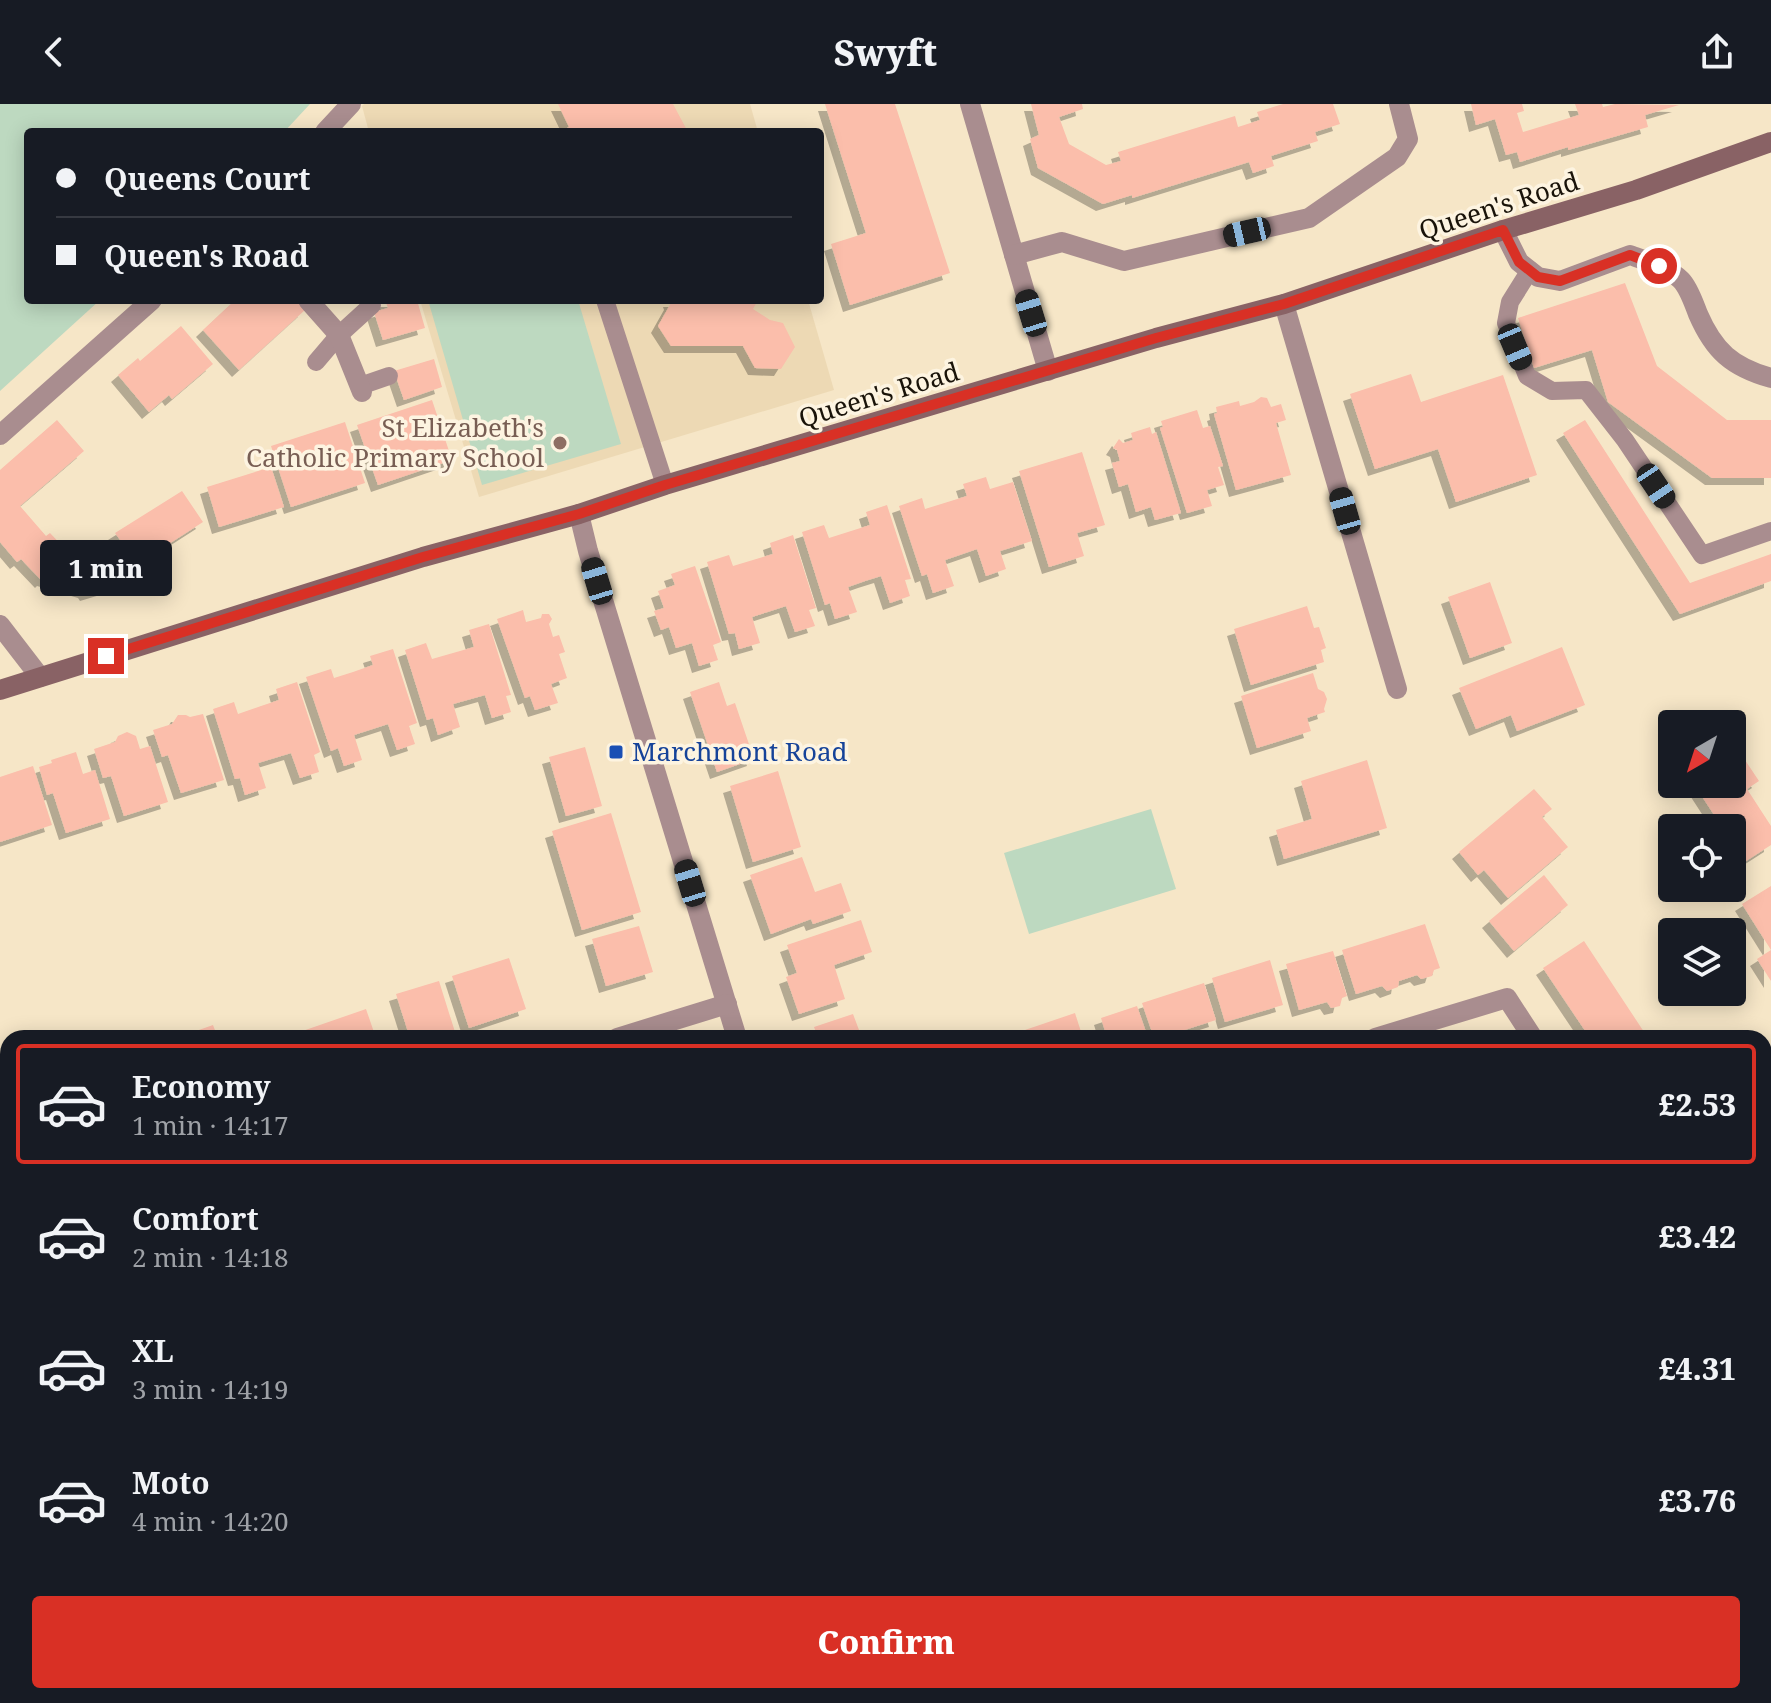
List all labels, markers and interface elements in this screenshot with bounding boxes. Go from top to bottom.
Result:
text: Swyft [834,28,937,77]
icon: back [32,30,76,74]
icon: share [1695,30,1739,74]
text: Queens Court [104,158,311,199]
street label: Queen's Road [1414,162,1583,248]
car [1221,215,1273,249]
text: Queen's Road [104,235,309,276]
route start [1641,248,1677,284]
car [1013,287,1049,339]
car [1495,320,1535,374]
street label: Queen's Road [794,353,963,436]
place label: St Elizabeth's Catholic Primary School [246,409,544,475]
marker: St Elizabeth's Catholic Primary School [551,434,569,452]
car [1633,459,1679,513]
car [1327,485,1363,537]
callout: 1 min [40,540,172,596]
text: 1 min [69,550,143,586]
car [579,555,615,607]
route end [88,638,124,674]
north arrow [1658,710,1746,798]
map controls [1658,710,1746,1006]
place label: Marchmont Road [632,733,848,769]
marker: Marchmont Road [607,743,625,761]
button: locate [1658,814,1746,902]
car [672,857,708,909]
button: layers [1658,918,1746,1006]
text: Economy [132,1066,271,1107]
icon: car [36,1068,108,1140]
text: £2.53 [1659,1084,1736,1125]
text: 1 min · 14:17 [132,1107,289,1143]
text: Comfort [132,1198,259,1239]
icon: car [36,1200,108,1272]
text: £3.42 [1659,1216,1736,1257]
text: 2 min · 14:18 [132,1239,289,1275]
text: XL [132,1330,174,1371]
icon: car [36,1332,108,1404]
text: £4.31 [1659,1348,1736,1389]
text: 3 min · 14:19 [132,1371,289,1407]
text: Moto [132,1462,210,1503]
icon: car [36,1464,108,1536]
text: £3.76 [1659,1480,1736,1521]
text: 4 min · 14:20 [132,1503,289,1539]
button: Confirm [32,1596,1740,1688]

